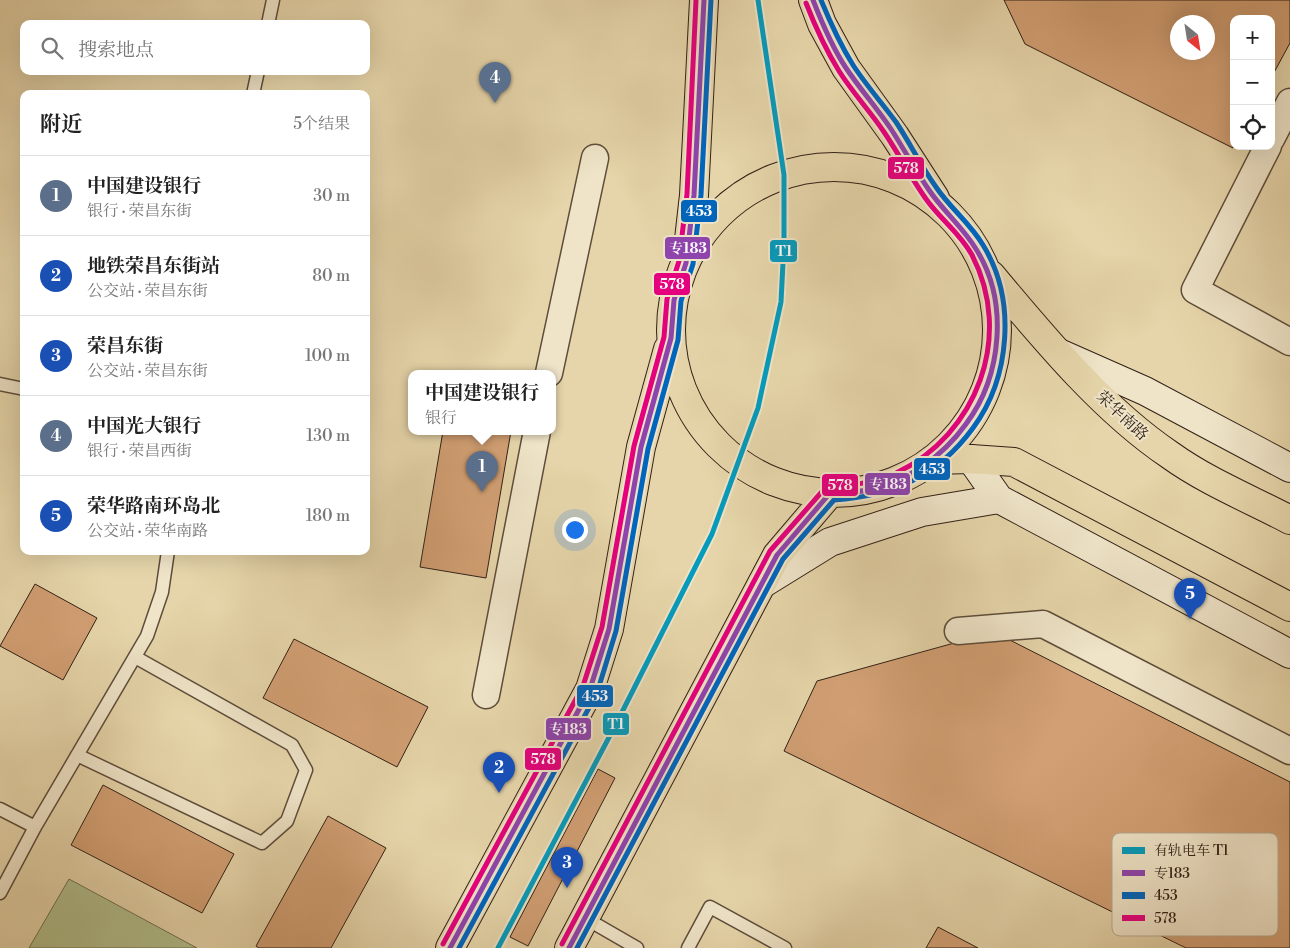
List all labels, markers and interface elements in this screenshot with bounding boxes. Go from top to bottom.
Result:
north arrow [1170,15,1215,60]
map controls [1230,15,1275,150]
button: + [1230,15,1275,60]
search box [20,20,370,75]
icon: search [38,34,66,62]
text: 搜索地点 [78,38,154,62]
button: − [1230,60,1275,105]
pin: 4 [479,62,511,103]
button: locate [1230,105,1275,150]
text: 附近 [40,112,82,138]
text: 5个结果 [293,114,350,134]
line badge: 578 [887,156,925,180]
text: 578 [893,160,919,178]
text: 中国建设银行 [87,174,201,198]
text: 1 [52,186,60,206]
text: 30 m [313,186,350,206]
line badge: 453 [680,199,718,223]
text: 银行 · 荣昌东街 [87,201,192,221]
text: 453 [686,203,712,221]
line badge: 专183 [664,236,711,260]
line badge: T1 [769,239,798,263]
text: 专183 [669,240,707,258]
text: T1 [776,243,793,261]
text: 地铁荣昌东街站 [87,254,220,278]
text: 2 [51,266,61,286]
text: 80 m [312,266,350,286]
line badge: 578 [653,272,691,296]
text: 578 [659,276,685,294]
text: 公交站 · 荣昌东街 [87,281,208,301]
text: 荣昌东街 [87,334,163,358]
text: 3 [51,346,61,366]
text: 100 m [305,346,350,366]
text: 公交站 · 荣昌东街 [87,361,208,381]
popup [408,370,556,435]
text: 中国建设银行 [425,381,539,405]
street label: 荣华南路 [1092,387,1153,445]
text: 银行 [425,408,457,428]
text: 中国光大银行 [87,414,201,438]
text: 4 [51,426,61,446]
text: 130 m [306,426,350,446]
text: 银行 · 荣昌西街 [87,441,192,461]
pin: 1 [466,451,498,492]
line badge: 453 [913,457,951,481]
text: 453 [919,461,945,479]
line badge: 专183 [864,472,911,496]
line badge: 578 [821,473,859,497]
text: 专183 [869,476,907,494]
text: 578 [827,477,853,495]
text: 荣华路南环岛北 [87,494,220,518]
text: 5 [51,506,61,526]
text: 180 m [306,506,350,526]
your location [562,517,588,543]
text: 公交站 · 荣华南路 [87,521,208,541]
pin: 5 [1174,578,1206,619]
line badge: 453 [576,684,614,708]
text: 453 [582,688,608,706]
line badge: T1 [602,712,630,736]
text: T1 [608,716,625,734]
line badge: 专183 [545,717,592,741]
text: 专183 [549,721,587,739]
line badge: 578 [524,747,562,771]
text: 578 [530,751,556,769]
pin: 2 [483,752,515,793]
legend [1112,833,1278,936]
text: 有轨电车 T1 [1154,842,1229,860]
pin: 3 [551,847,583,888]
text: 专183 [1154,865,1190,883]
text: 453 [1154,887,1178,905]
text: 578 [1154,910,1177,928]

